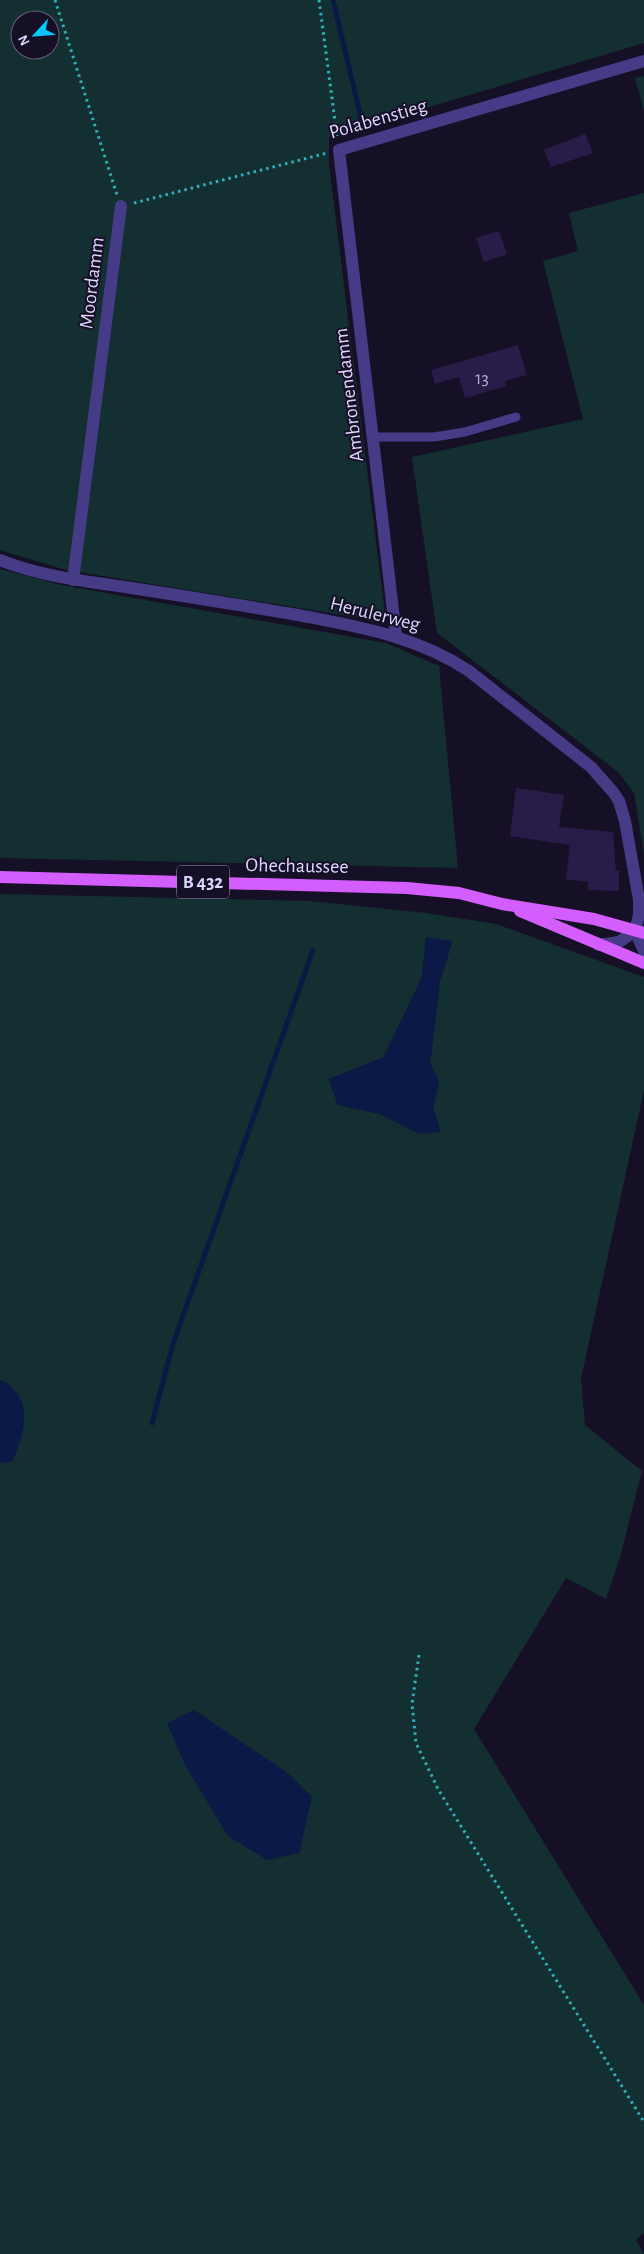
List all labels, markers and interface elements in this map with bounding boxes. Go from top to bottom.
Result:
north arrow [10,10,60,60]
text: N [16,33,33,48]
street label: Polabenstieg [327,95,429,143]
street label: Moordamm [76,236,108,330]
street label: Ambronendamm [331,327,367,463]
house number: 13 [475,370,489,388]
street label: Herulerweg [328,593,422,635]
street label: Ohechaussee [245,855,349,877]
road number: B 432 [177,866,229,899]

